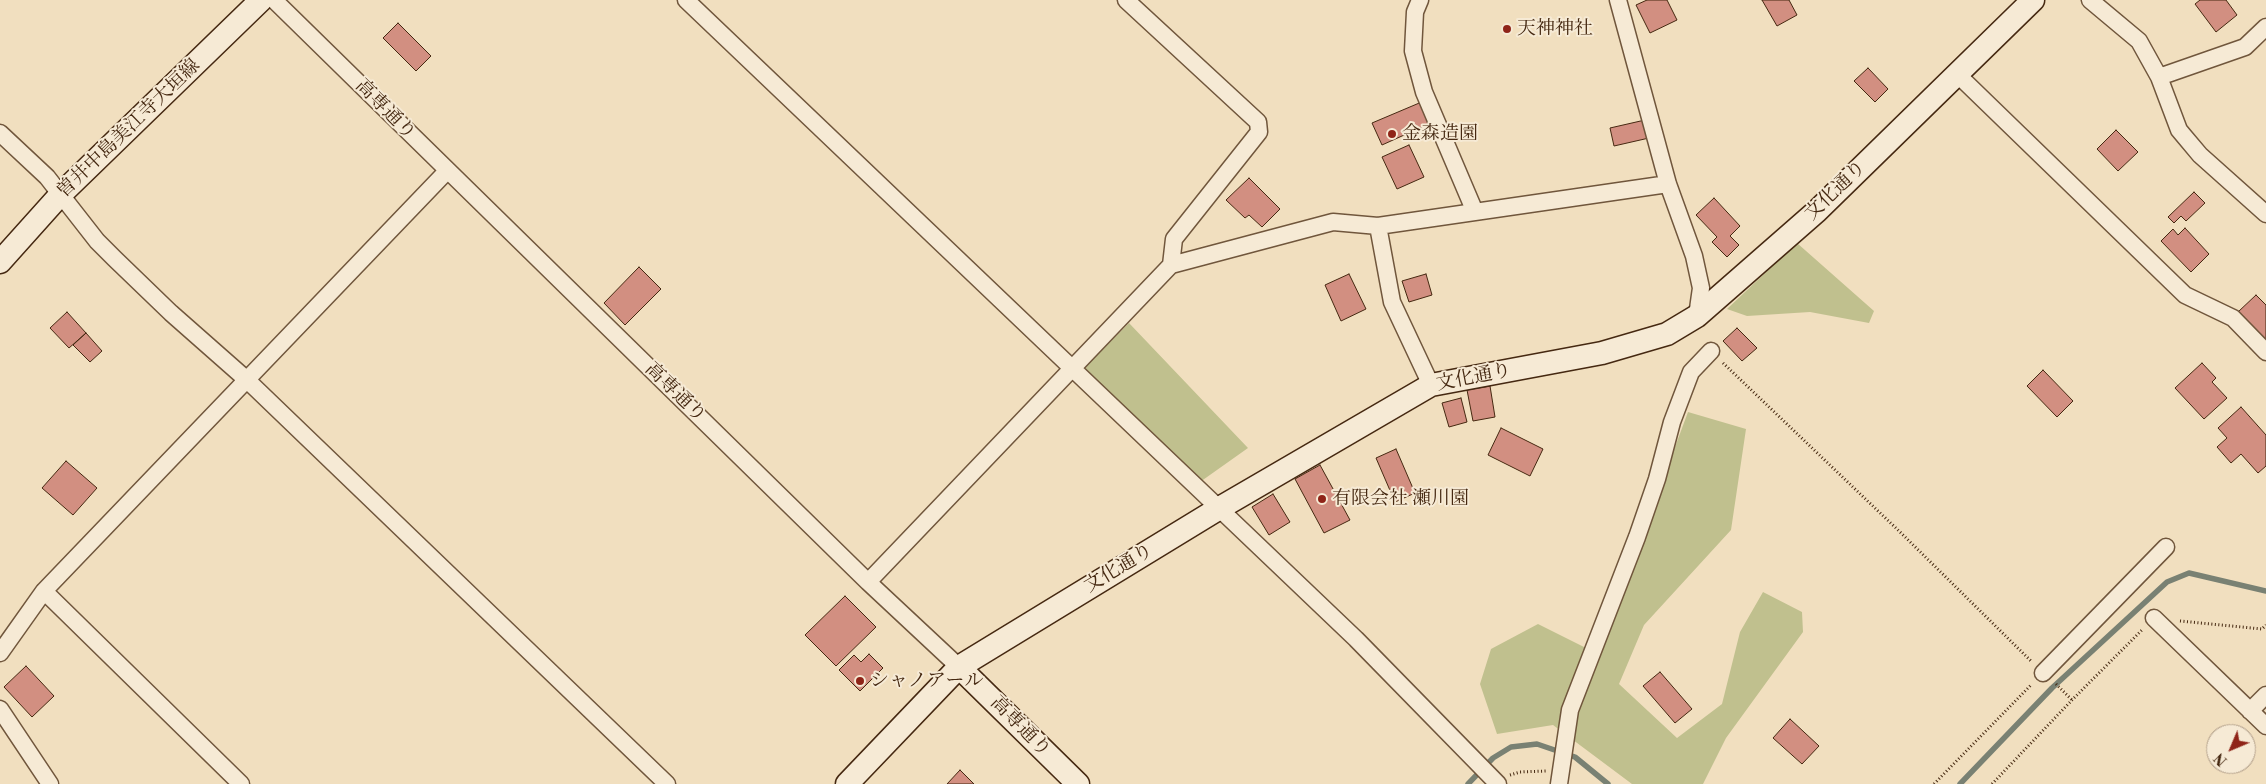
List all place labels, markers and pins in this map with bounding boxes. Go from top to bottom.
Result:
place label: 天神神社 [1517,18,1593,40]
marker: 天神神社 [1501,23,1513,35]
place label: 金森造園 [1402,123,1478,145]
marker: 金森造園 [1386,128,1398,140]
place label: 有限会社 瀬川園 [1332,488,1469,510]
marker: 有限会社 瀬川園 [1316,493,1328,505]
place label: シャノアール [870,670,983,692]
marker: シャノアール [854,675,866,687]

